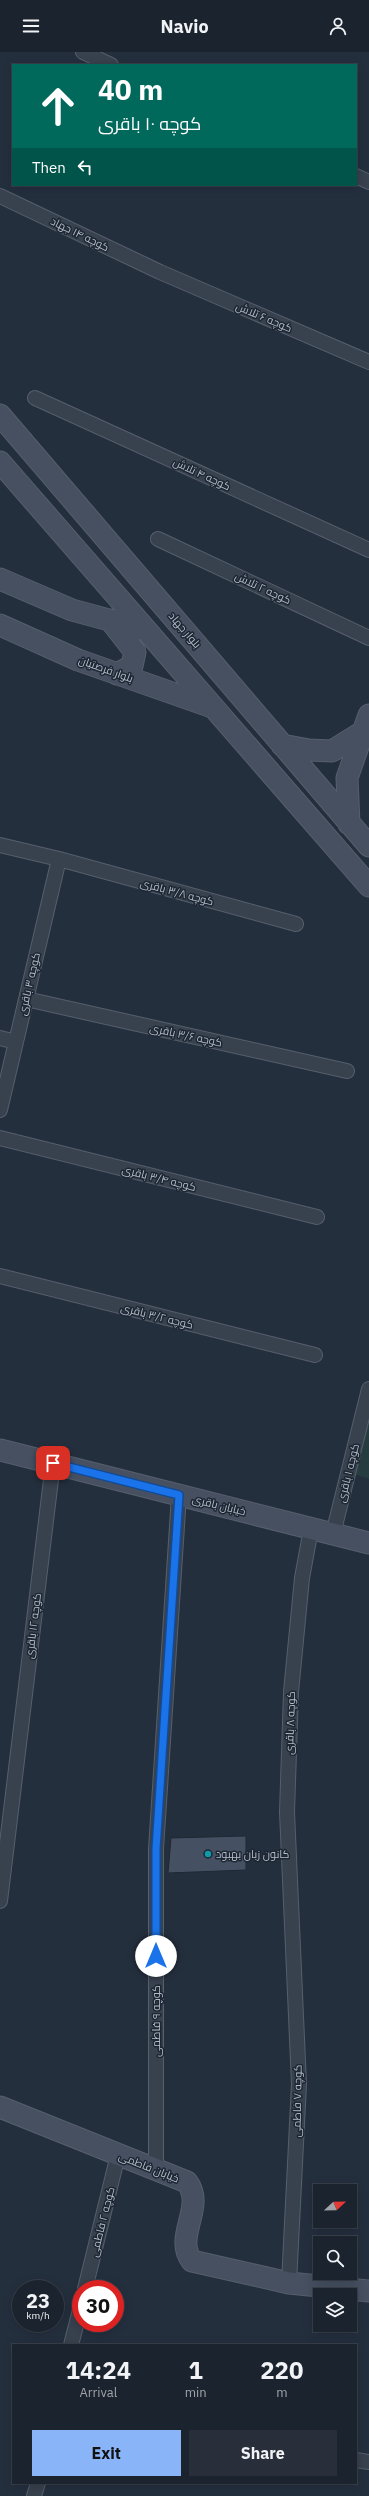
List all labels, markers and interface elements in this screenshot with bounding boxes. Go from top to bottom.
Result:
icon: menu [20,15,42,37]
text: Navio [160,15,209,38]
icon: person [327,15,349,37]
text: 40 m [98,71,163,108]
icon: ahead [32,80,84,132]
text: کوچه ۱۰ باقری [98,112,201,135]
icon: left [74,156,96,178]
text: Then [32,158,66,177]
street label: کوچه ۱۴ جهاد [48,214,112,254]
street label: کوچه ۶ تلاش [234,299,294,335]
street label: کوچه ۴ تلاش [171,455,233,493]
street label: کوچه ۲ تلاش [233,569,293,607]
street label: بلوار جهاد [166,609,204,651]
street label: بلوار فرصتیان [77,653,135,685]
street label: کوچه ۳/۸ باقری [139,875,215,909]
street label: کوچه ۳ باقری [15,951,43,1017]
street label: کوچه ۳/۶ باقری [148,1020,224,1050]
street label: کوچه ۳/۴ باقری [120,1162,198,1194]
street label: کوچه ۳/۲ باقری [119,1300,195,1332]
street label: کوچه ۱ باقری [334,1442,362,1504]
pin [36,1446,70,1480]
icon: arrive [42,1452,64,1474]
street label: خیابان باقری [191,1492,247,1518]
street label: کوچه ۱۲ باقری [22,1592,44,1660]
street label: کوچه ۸ باقری [282,1691,298,1755]
place label: کانون زبان بهبود [216,1847,290,1861]
marker: کانون زبان بهبود [203,1849,213,1859]
position arrow [135,1935,177,1977]
street label: کوچه ۹ فاطمی [149,1985,163,2057]
street label: کوچه ۷ فاطمی [289,2064,305,2138]
street label: خیابان فاطمی [117,2149,181,2185]
north arrow [313,2184,357,2228]
map controls [313,2184,357,2332]
street label: کوچه ۲ فاطمی [87,2185,118,2259]
button: search [313,2236,357,2280]
speed limit sign: 30 [72,2280,124,2332]
text: 23 [26,2287,50,2314]
button: layers [313,2288,357,2332]
text: km/h [26,2309,50,2322]
text: 14:24 [66,2354,131,2386]
text: 1 [188,2354,203,2386]
text: 220 [260,2354,303,2386]
text: Arrival [79,2384,117,2401]
text: min [185,2384,207,2401]
text: m [276,2384,287,2401]
button: Exit [32,2430,181,2476]
button: Share [189,2430,337,2476]

